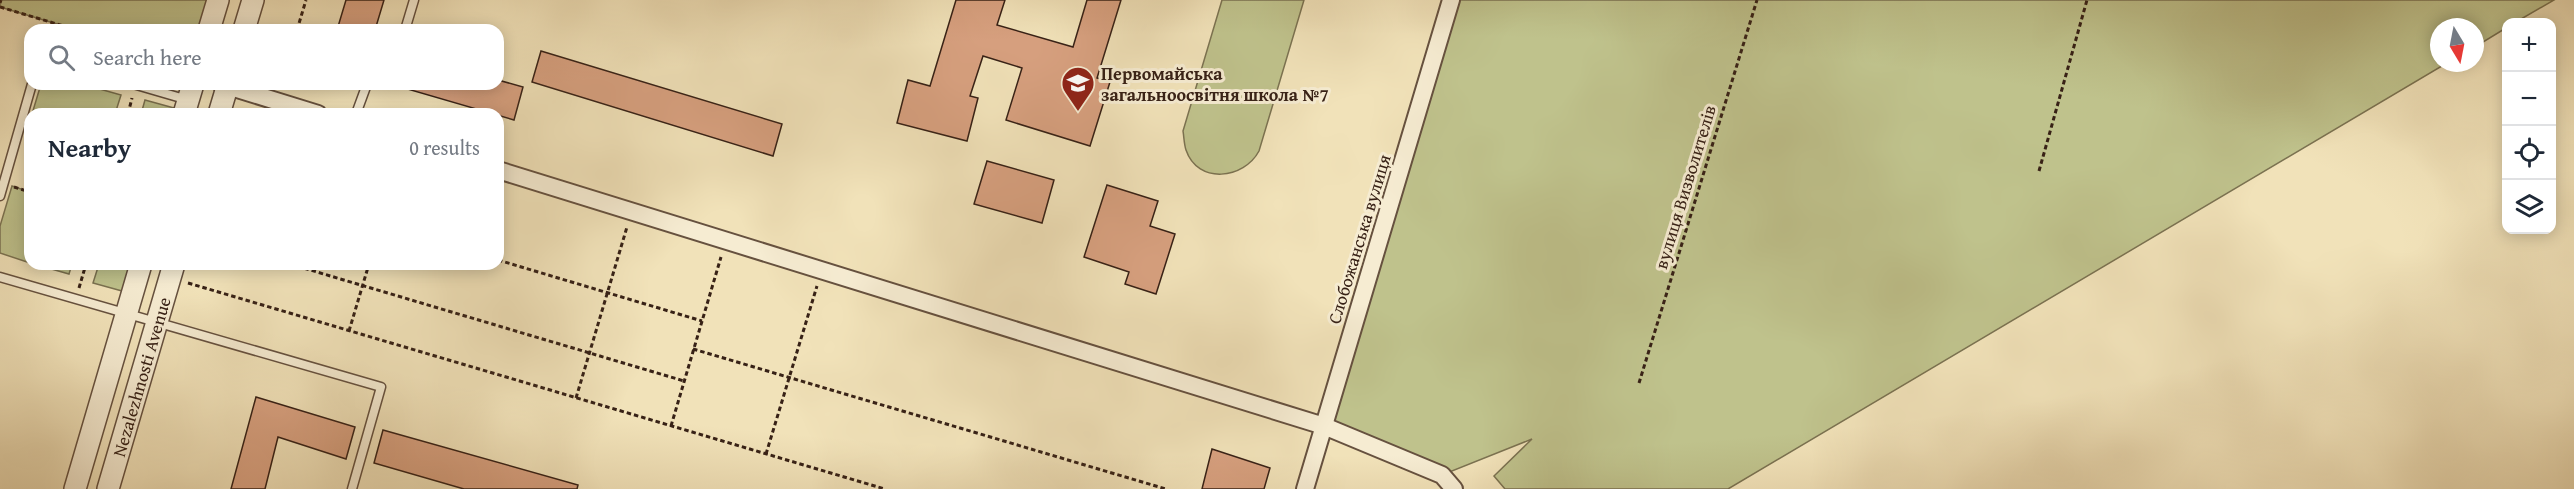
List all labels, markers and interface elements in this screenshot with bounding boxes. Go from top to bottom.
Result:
north arrow [2430,18,2484,72]
map controls [2502,18,2556,234]
button: + [2502,18,2556,72]
search box [24,24,504,90]
icon: search [45,41,78,74]
text: Search here [93,41,202,73]
place label: Первомайська загальноосвітня школа №7 [1101,60,1329,108]
school or university icon: Первомайська загальноосвітня школа №7 [1060,65,1096,112]
button: − [2502,72,2556,126]
street label: вулиця Визволителів [1647,102,1723,272]
button: locate [2502,126,2556,180]
text: Nearby [48,128,131,167]
text: 0 results [409,133,480,162]
street label: Слобожанська вулиця [1320,151,1398,327]
button: layers [2502,180,2556,234]
street label: Nezalezhnosti Avenue [105,294,177,460]

